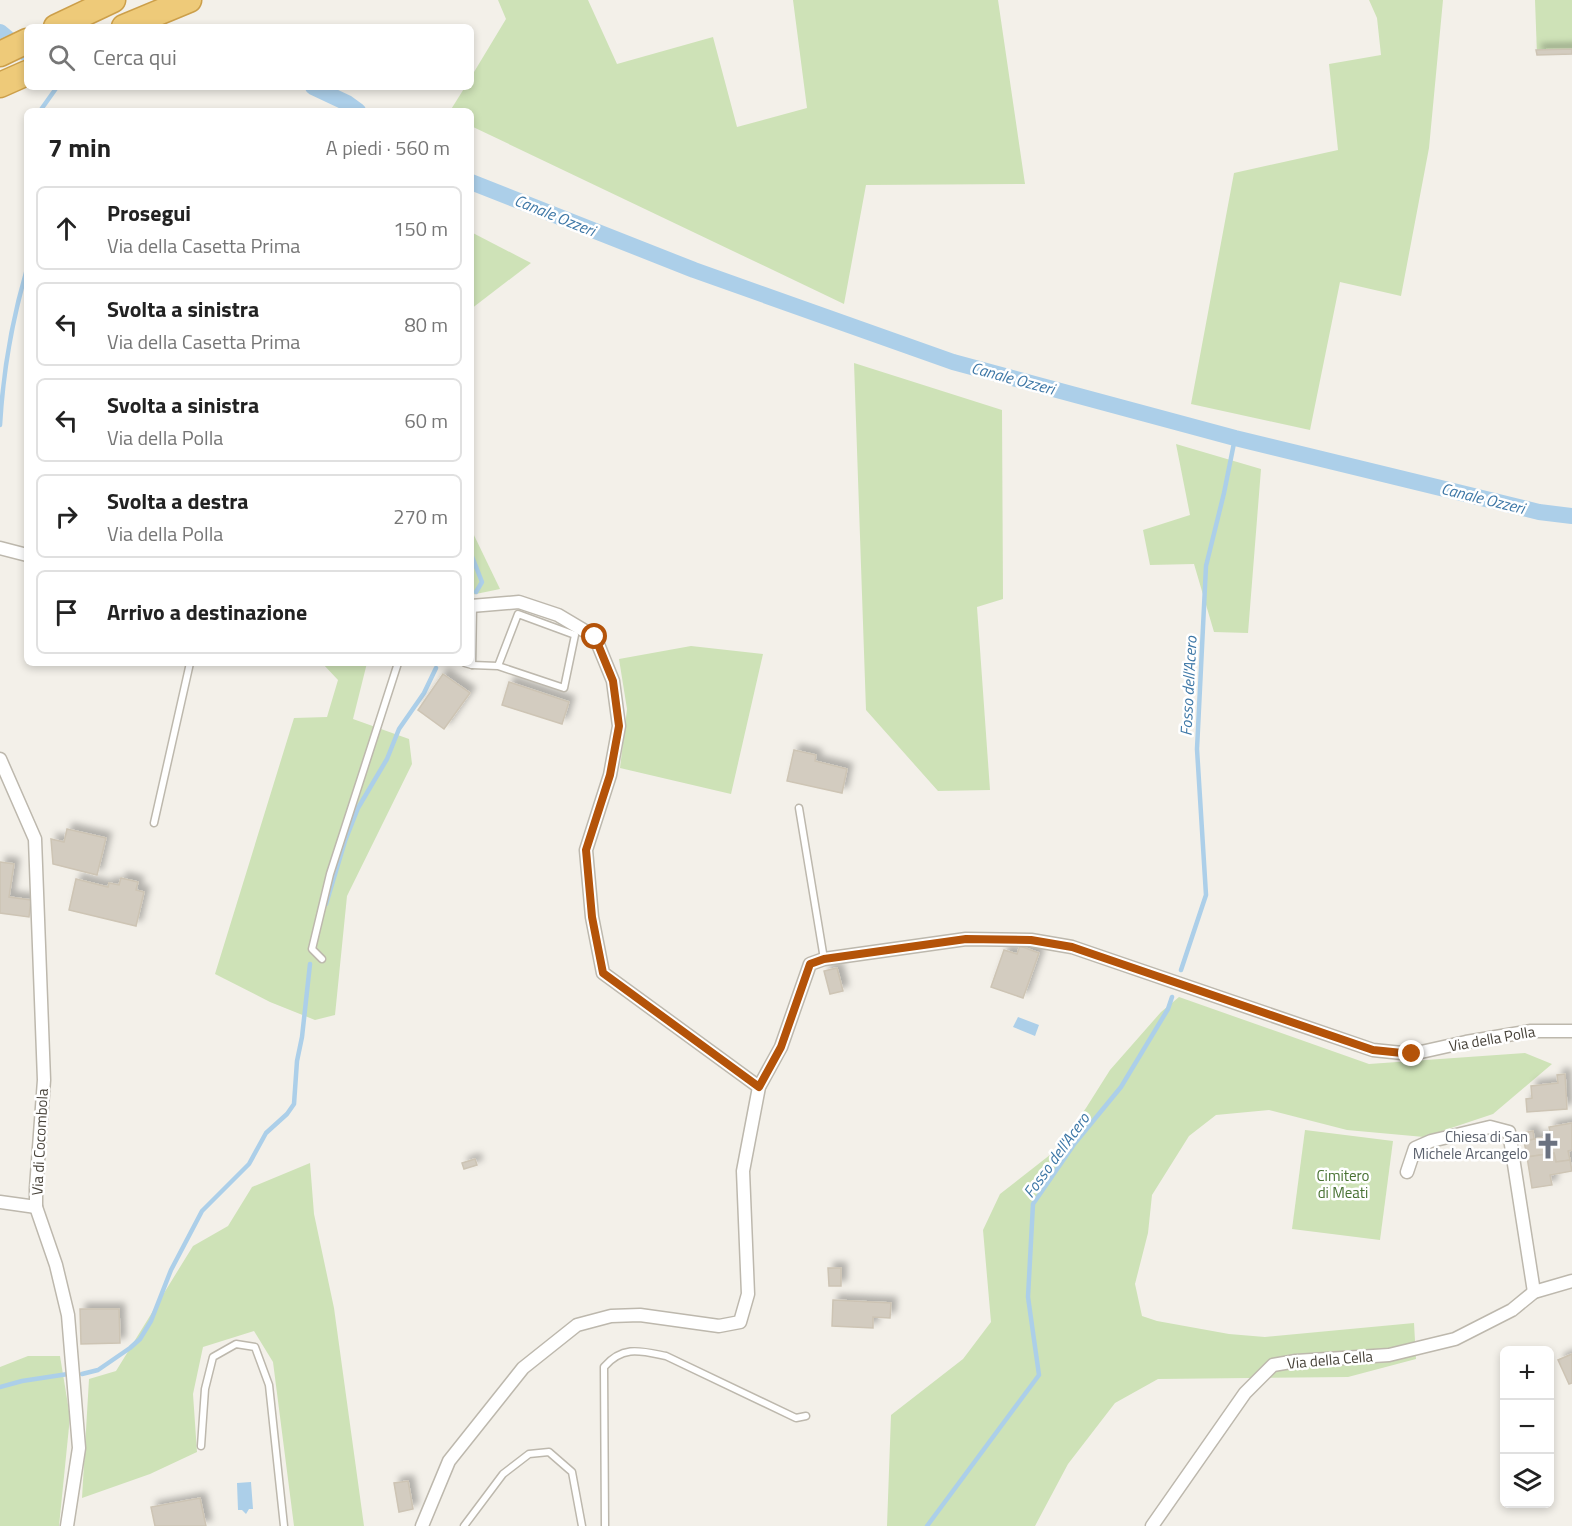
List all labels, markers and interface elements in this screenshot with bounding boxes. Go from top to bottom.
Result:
search box [24,24,474,90]
text: Cerca qui [93,40,177,74]
icon: search [45,41,78,74]
text: 7 min [48,128,111,167]
text: A piedi · 560 m [326,132,450,163]
water label: Canale Ozzeri [511,188,601,243]
text: Prosegui [107,196,191,230]
icon: ahead [50,212,83,245]
text: 150 m [393,213,448,244]
text: Via della Casetta Prima [107,230,300,261]
text: Svolta a sinistra [107,292,259,326]
icon: left [50,308,83,341]
text: 80 m [404,309,448,340]
text: Via della Casetta Prima [107,326,300,357]
water label: Canale Ozzeri [969,355,1059,401]
text: Svolta a sinistra [107,388,259,422]
icon: left [50,404,83,437]
text: 60 m [404,405,448,436]
text: Via della Polla [107,422,223,453]
water label: Canale Ozzeri [1439,476,1529,520]
text: Svolta a destra [107,484,249,518]
icon: right [50,500,83,533]
text: 270 m [393,501,448,532]
text: Via della Polla [107,518,223,549]
text: Arrivo a destinazione [107,595,307,629]
icon: arrive [50,596,83,629]
route start [581,623,607,649]
water label: Fosso dell'Acero [1173,634,1203,736]
street label: Via della Polla [1447,1020,1537,1057]
route end [1398,1040,1424,1066]
street label: Via di Cocombola [25,1087,54,1196]
water label: Fosso dell'Acero [1017,1107,1096,1202]
place label: Chiesa di San Michele Arcangelo [1413,1125,1528,1165]
church icon: Chiesa di San Michele Arcangelo [1533,1131,1563,1161]
park label: Cimitero di Meati [1316,1164,1370,1204]
street label: Via della Cella [1286,1344,1374,1375]
map controls [1500,1346,1554,1508]
button: + [1500,1346,1554,1400]
button: − [1500,1400,1554,1454]
button: layers [1500,1454,1554,1508]

